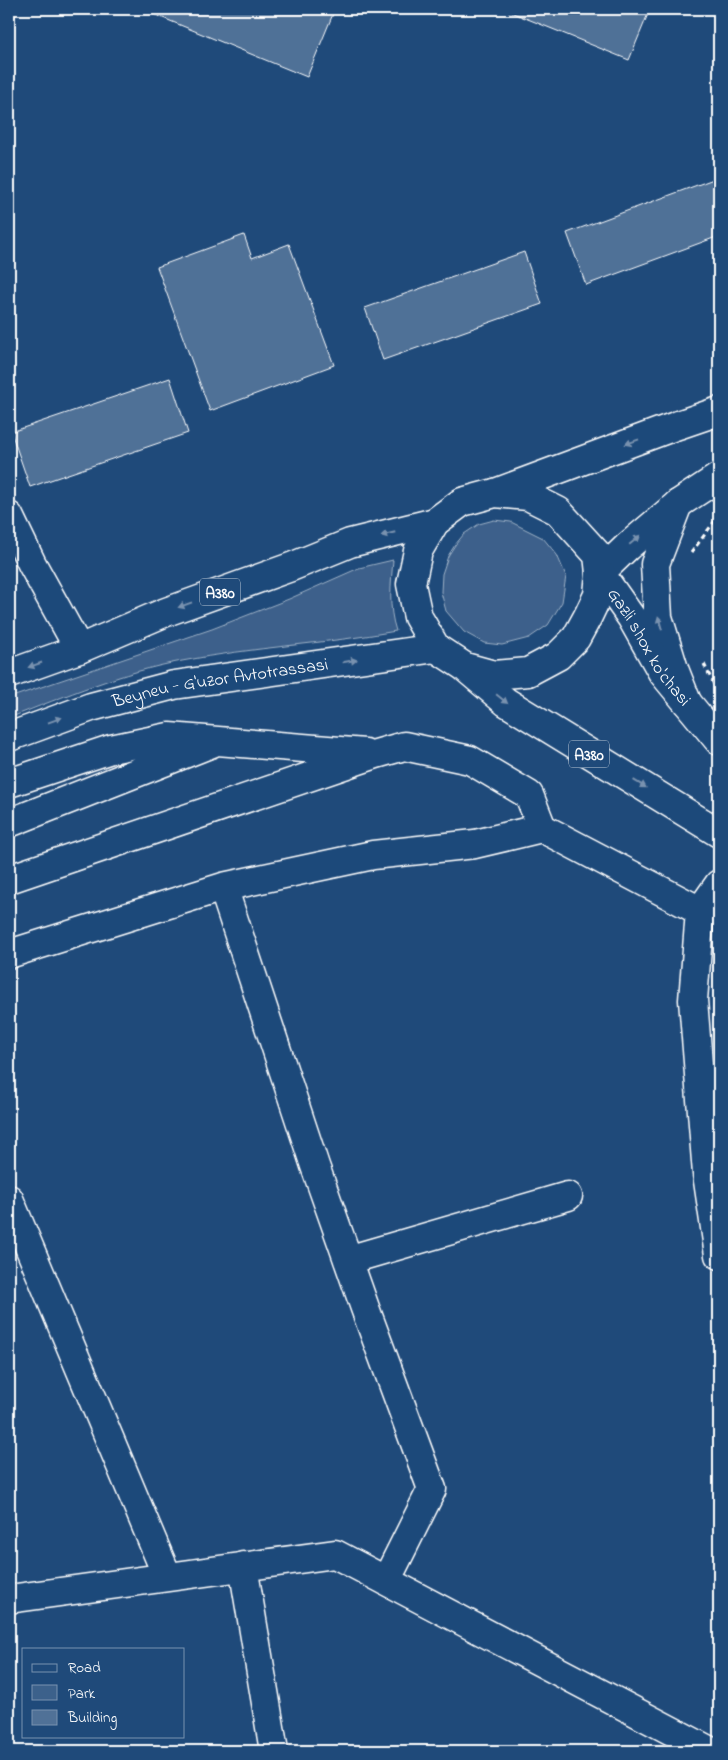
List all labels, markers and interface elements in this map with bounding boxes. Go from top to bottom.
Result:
one-way arrow [624,438,639,446]
one-way arrow [381,530,396,538]
one-way arrow [629,534,641,546]
road number: A380 [200,578,240,606]
street label: Gazli shox ko'chasi [600,583,696,713]
one-way arrow [178,602,193,609]
one-way arrow [656,615,664,630]
street label: Beyneu - G'uzor Avtotrassasi [109,652,330,716]
one-way arrow [343,657,359,665]
one-way arrow [27,662,42,669]
one-way arrow [495,693,508,704]
one-way arrow [47,716,62,723]
road number: A380 [569,741,609,768]
one-way arrow [633,780,647,789]
legend [22,1648,185,1738]
text: Road [68,1657,101,1679]
text: Park [68,1683,96,1705]
text: Building [67,1707,117,1730]

